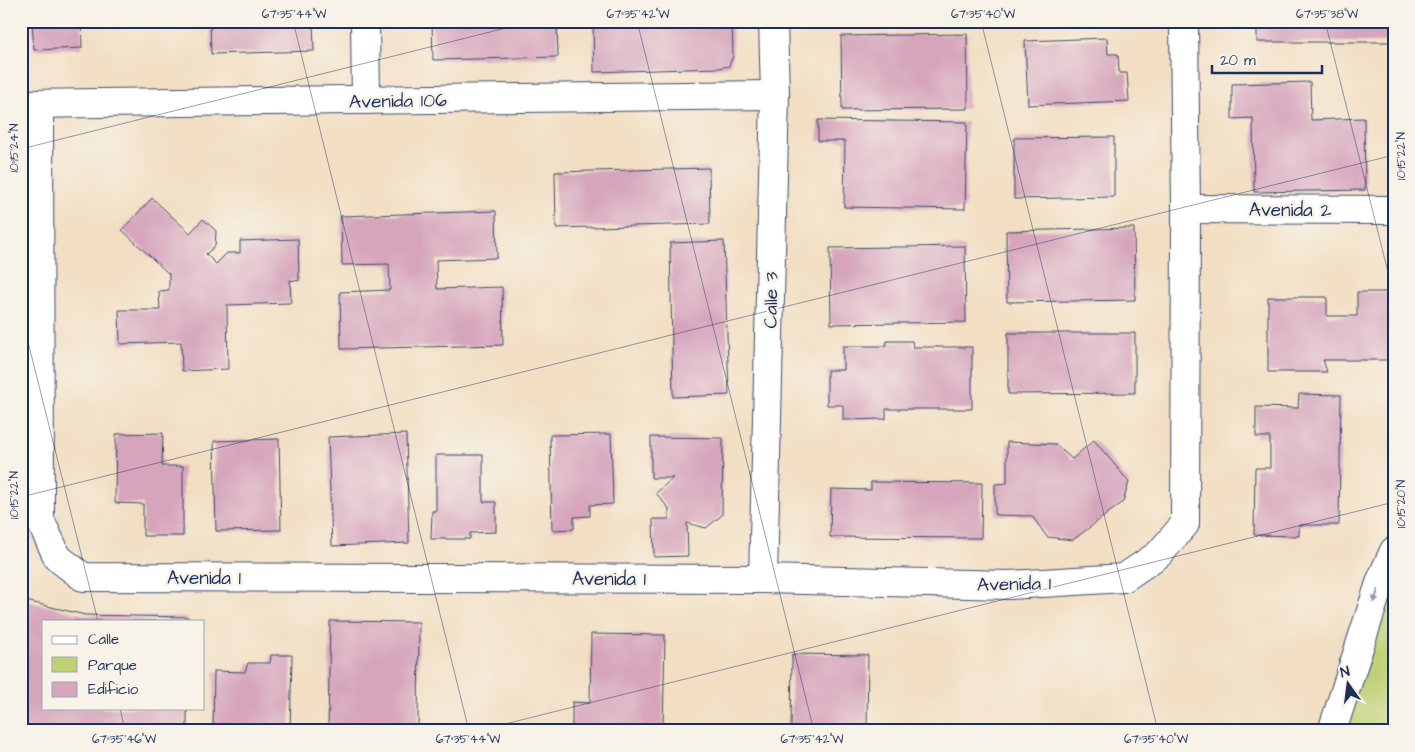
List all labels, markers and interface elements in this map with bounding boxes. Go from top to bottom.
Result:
text: 67°35'44"W [262,6,327,23]
text: 67°35'42"W [606,6,670,23]
text: 67°35'40"W [951,6,1016,23]
text: 67°35'38"W [1296,6,1359,23]
scale bar [1212,42,1322,74]
text: 20 m [1220,50,1256,71]
street label: Avenida 106 [349,87,447,116]
text: 10°15'24"N [6,123,23,173]
text: 10°15'22"N [1393,132,1410,180]
street label: Avenida 2 [1249,197,1331,224]
street label: Calle 3 [758,271,785,329]
text: 10°15'22"N [6,471,23,519]
text: 10°15'20"N [1393,479,1410,528]
street label: Avenida 1 [167,565,242,592]
street label: Avenida 1 [572,566,647,593]
street label: Avenida 1 [977,570,1052,599]
one-way arrow [1371,588,1379,603]
legend [42,620,205,710]
text: Calle [88,629,119,650]
text: Parque [88,655,137,676]
north arrow [1322,660,1372,710]
text: N [1338,662,1352,683]
text: Edificio [88,679,139,700]
text: 67°35'46"W [92,731,157,748]
text: 67°35'44"W [436,731,501,748]
text: 67°35'42"W [780,731,844,748]
text: 67°35'40"W [1124,731,1189,748]

